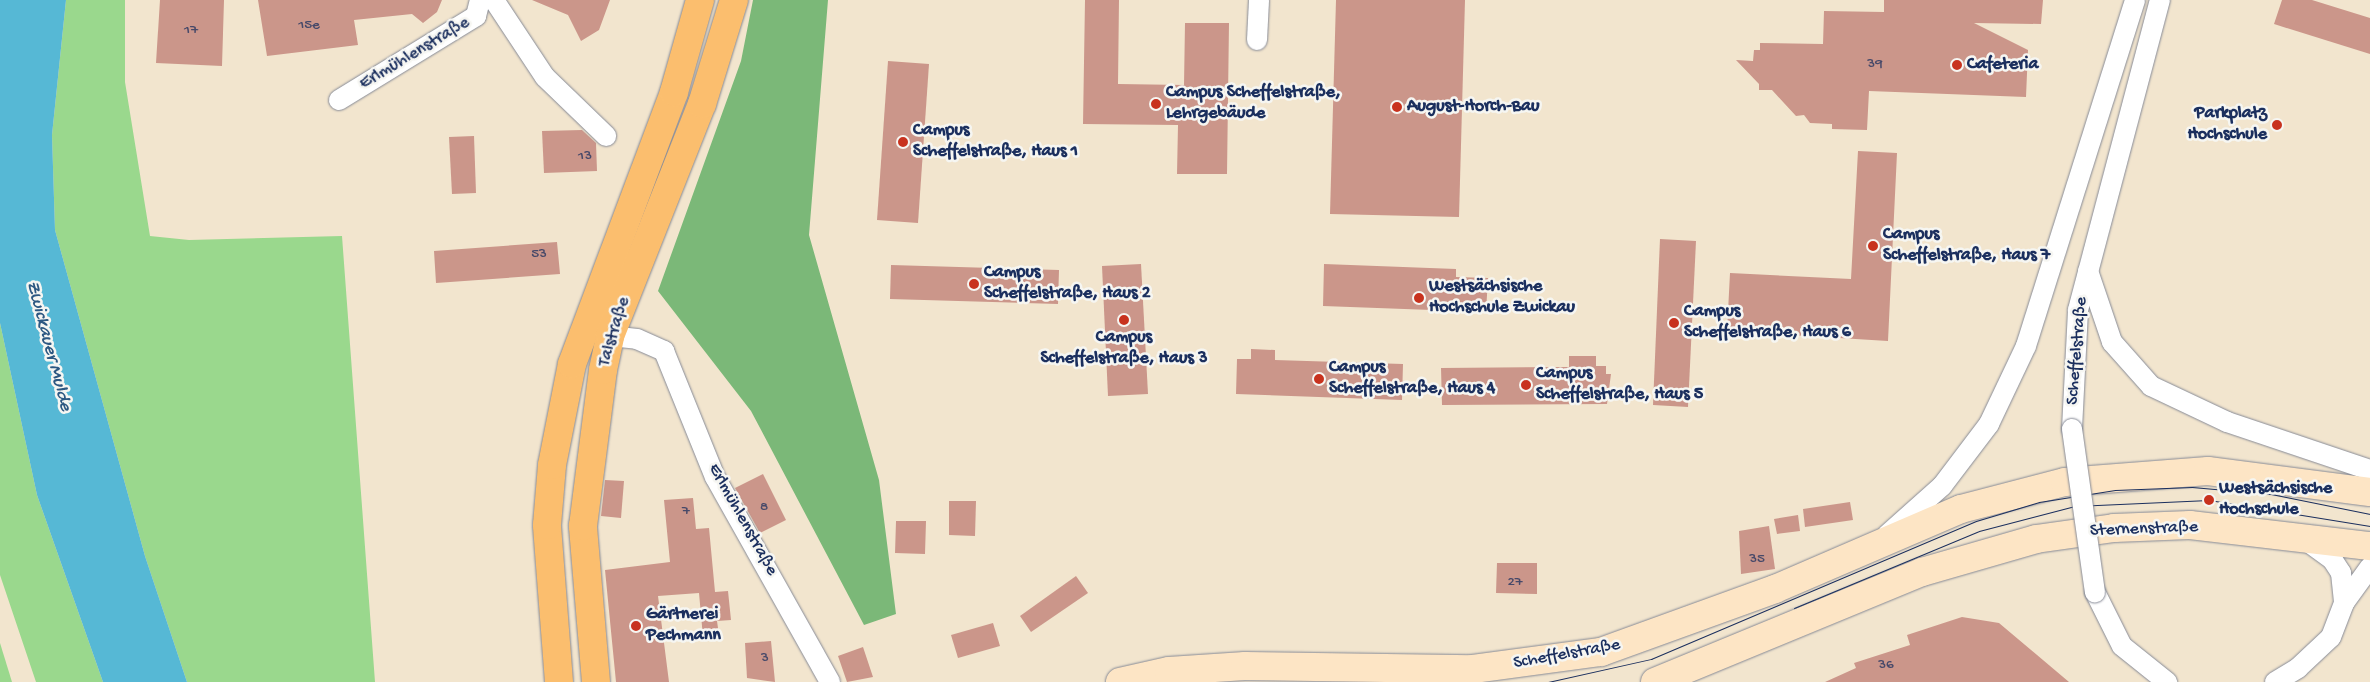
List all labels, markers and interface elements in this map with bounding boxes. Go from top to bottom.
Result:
street label: Erlmühlenstraße [356,13,474,95]
house number: 15e [298,17,320,35]
house number: 17 [184,22,198,40]
place label: Cafeteria [1967,54,2038,76]
house number: 39 [1867,56,1883,74]
marker: Cafeteria [1951,59,1963,71]
place label: Campus Scheffelstraße, Lehrgebäude [1166,83,1341,126]
place label: August-Horch-Bau [1407,96,1539,118]
marker: Campus Scheffelstraße, Lehrgebäude [1150,98,1162,110]
marker: August-Horch-Bau [1391,101,1403,113]
place label: Parkplatz Hochschule [2187,104,2267,146]
marker: Parkplatz Hochschule [2271,119,2283,131]
place label: Campus Scheffelstraße, Haus 1 [913,121,1078,163]
marker: Campus Scheffelstraße, Haus 1 [897,136,909,148]
house number: 13 [578,148,592,166]
place label: Campus Scheffelstraße, Haus 7 [1883,225,2050,268]
marker: Campus Scheffelstraße, Haus 7 [1867,240,1879,252]
house number: 53 [531,246,547,264]
place label: Campus Scheffelstraße, Haus 2 [984,263,1151,306]
place label: Westsächsische Hochschule Zwickau [1429,277,1575,320]
water label: Zwickauer Mulde [20,278,76,414]
marker: Campus Scheffelstraße, Haus 2 [968,278,980,290]
marker: Westsächsische Hochschule Zwickau [1413,292,1425,304]
street label: Talstraße [594,295,636,369]
street label: Scheffelstraße [2063,296,2093,406]
place label: Campus Scheffelstraße, Haus 6 [1684,302,1851,344]
marker: Campus Scheffelstraße, Haus 3 [1118,314,1130,326]
marker: Campus Scheffelstraße, Haus 6 [1668,317,1680,329]
place label: Campus Scheffelstraße, Haus 3 [1040,328,1208,370]
place label: Campus Scheffelstraße, Haus 4 [1329,358,1495,400]
place label: Campus Scheffelstraße, Haus 5 [1536,364,1703,406]
marker: Campus Scheffelstraße, Haus 4 [1313,373,1325,385]
marker: Campus Scheffelstraße, Haus 5 [1520,379,1532,391]
street label: Erlmühlenstraße [702,460,782,580]
place label: Westsächsische Hochschule [2219,479,2332,522]
marker: Westsächsische Hochschule [2203,494,2215,506]
house number: 8 [760,499,768,517]
house number: 7 [682,503,690,521]
street label: Sternenstraße [2089,517,2199,543]
house number: 35 [1749,551,1765,569]
house number: 27 [1507,574,1523,592]
place label: Gärtnerei Pechmann [646,605,721,648]
marker: Gärtnerei Pechmann [630,620,642,632]
street label: Scheffelstraße [1512,635,1622,675]
house number: 3 [761,650,769,668]
house number: 36 [1878,657,1894,675]

